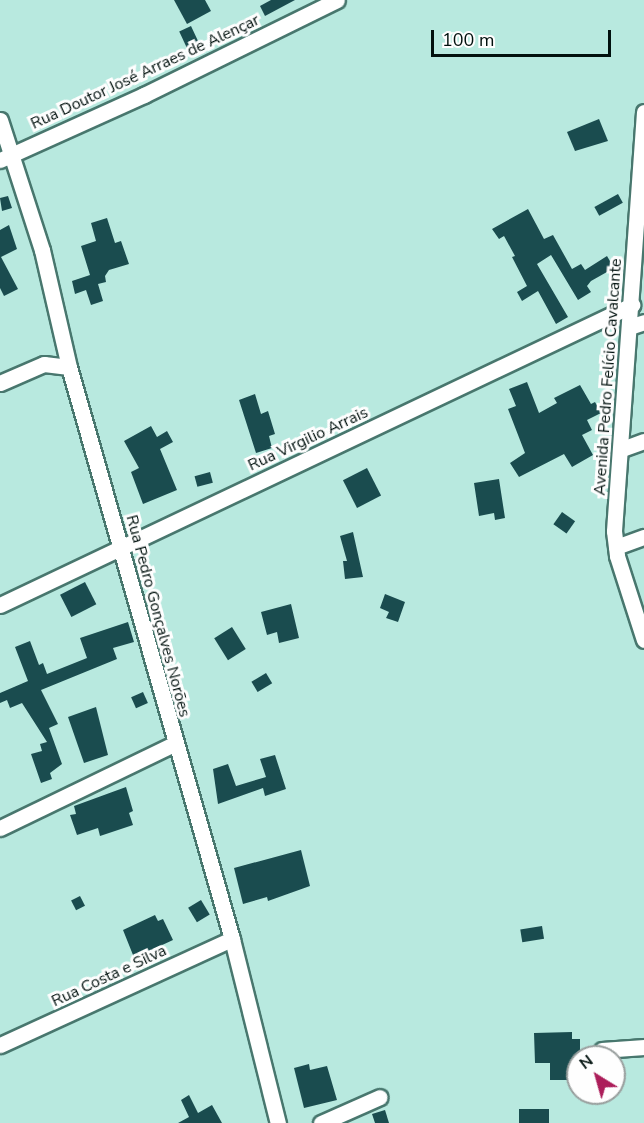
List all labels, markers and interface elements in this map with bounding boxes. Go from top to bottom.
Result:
street label: Rua Doutor José Arraes de Alençar [28,10,262,134]
scale bar [434,18,614,56]
text: 100 m [442,28,494,52]
street label: Avenida Pedro Felício Cavalcante [590,258,626,496]
street label: Rua Virgilio Arrais [245,403,371,475]
street label: Rua Pedro Gonçalves Norões [122,513,194,719]
street label: Rua Costa e Silva [49,941,169,1011]
north arrow [566,1045,626,1105]
text: N [575,1050,598,1075]

